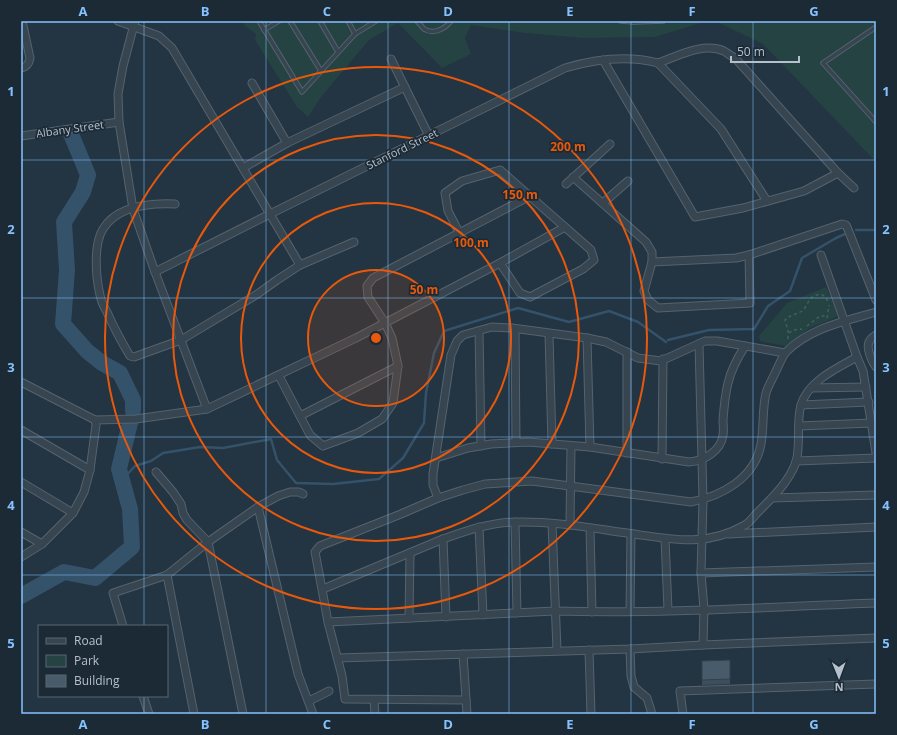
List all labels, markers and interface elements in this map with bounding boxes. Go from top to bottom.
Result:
text: A [79,2,88,20]
text: B [201,2,210,20]
text: C [323,2,331,20]
text: D [443,2,453,20]
text: E [566,2,574,20]
text: F [688,2,696,20]
text: G [809,2,819,20]
scale bar [731,38,799,64]
text: 50 m [737,43,765,60]
text: 1 [7,82,15,100]
text: 1 [882,82,890,100]
street label: Albany Street [35,116,105,141]
street label: Stanford Street [363,125,440,172]
text: 200 m [550,138,586,155]
text: 150 m [502,186,538,203]
text: 2 [7,220,15,238]
text: 2 [882,220,890,238]
text: 100 m [453,234,489,251]
text: 50 m [410,281,438,298]
centre of rings [369,331,383,345]
text: 3 [7,358,15,376]
text: 3 [882,358,890,376]
text: 4 [7,496,15,514]
text: 4 [882,496,890,514]
legend [38,625,168,697]
text: Road [74,632,103,649]
text: 5 [7,634,15,652]
text: 5 [882,634,890,652]
text: Park [74,652,100,669]
north arrow [819,657,859,697]
text: Building [74,672,120,689]
text: N [835,680,844,695]
text: A [79,715,88,733]
text: B [201,715,210,733]
text: C [323,715,331,733]
text: D [443,715,453,733]
text: E [566,715,574,733]
text: F [688,715,696,733]
text: G [809,715,819,733]

